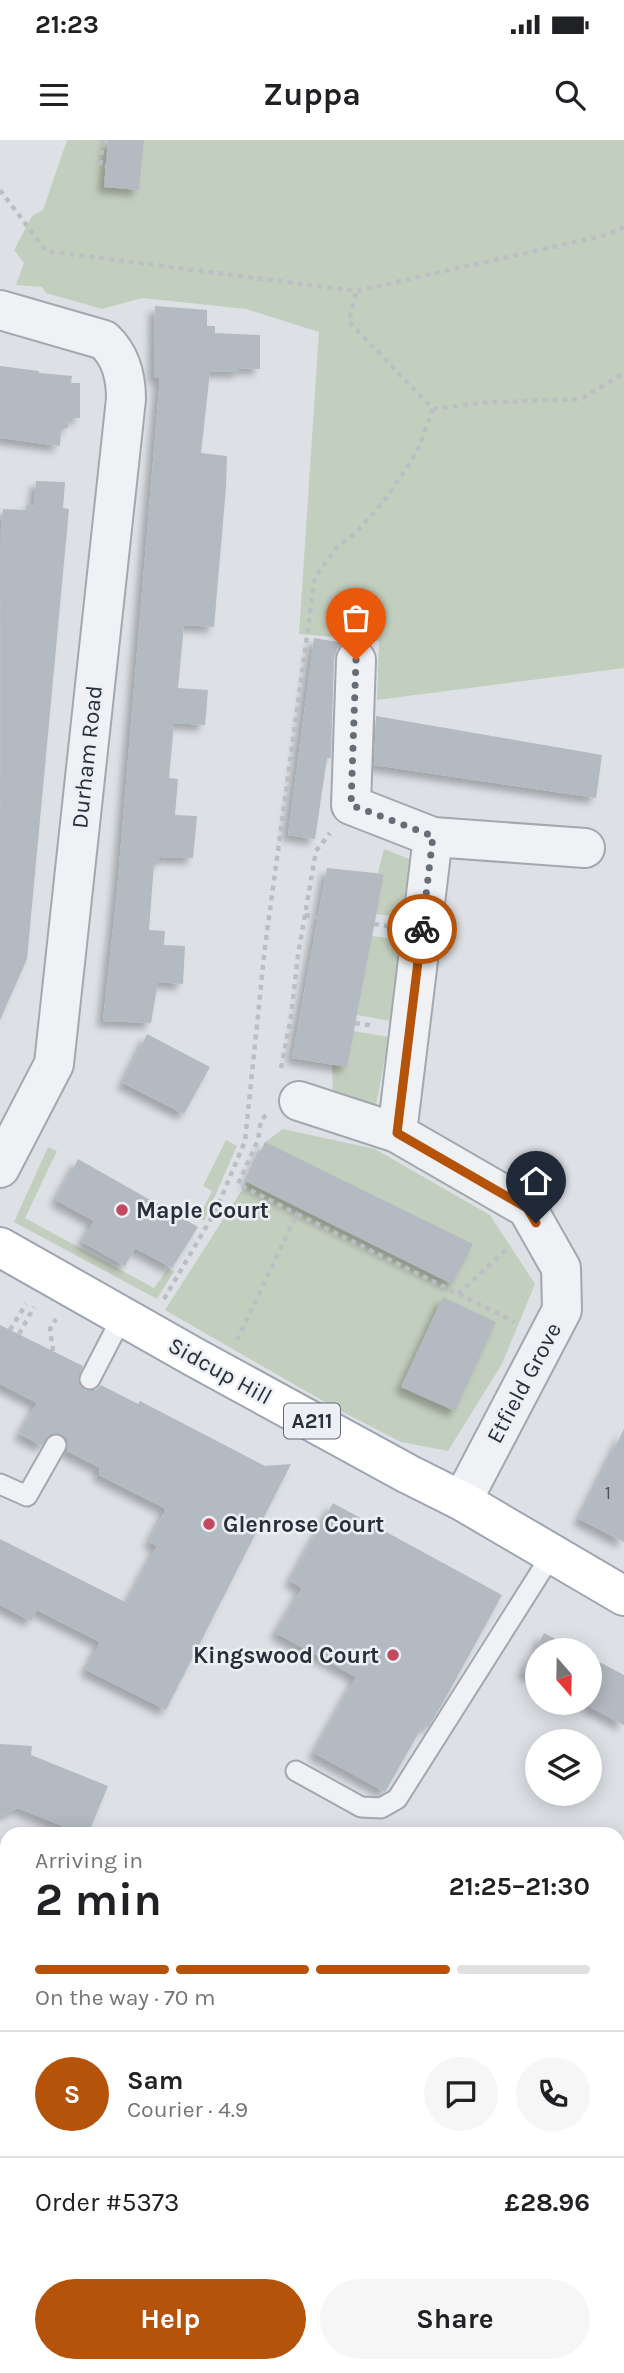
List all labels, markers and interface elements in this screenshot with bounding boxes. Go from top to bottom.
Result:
text: 21:23 [35,9,99,40]
icon: menu [35,76,73,114]
text: Zuppa [263,76,361,113]
icon: search [551,76,589,114]
pin [326,588,386,660]
icon: bag [337,599,375,637]
street label: Durham Road [66,684,108,830]
courier [387,894,457,964]
icon: bike [403,910,441,948]
pin [506,1151,566,1223]
icon: home [517,1162,555,1200]
place label: Maple Court [136,1197,269,1224]
marker: Maple Court [114,1202,130,1218]
street label: Etfield Grove [481,1318,567,1448]
street label: Sidcup Hill [164,1332,276,1410]
road number: A211 [284,1404,340,1438]
house number: 1 [605,1482,611,1504]
place label: Glenrose Court [223,1511,384,1538]
marker: Glenrose Court [201,1516,217,1532]
north arrow [525,1638,602,1715]
map controls [525,1638,602,1806]
place label: Kingswood Court [193,1642,379,1669]
marker: Kingswood Court [385,1647,401,1663]
button: layers [525,1729,602,1806]
text: Arriving in [35,1847,143,1874]
text: 21:25–21:30 [449,1871,590,1902]
text: 2 min [35,1873,162,1927]
text: On the way · 70 m [35,1984,215,2011]
button: chat [424,2057,498,2131]
button: phone [516,2057,590,2131]
text: Sam [127,2065,183,2096]
text: S [64,2079,80,2110]
text: Courier · 4.9 [127,2096,248,2123]
text: Order #5373 [35,2187,179,2218]
text: £28.96 [505,2187,590,2218]
button: Help [35,2279,306,2359]
button: Share [320,2279,590,2359]

